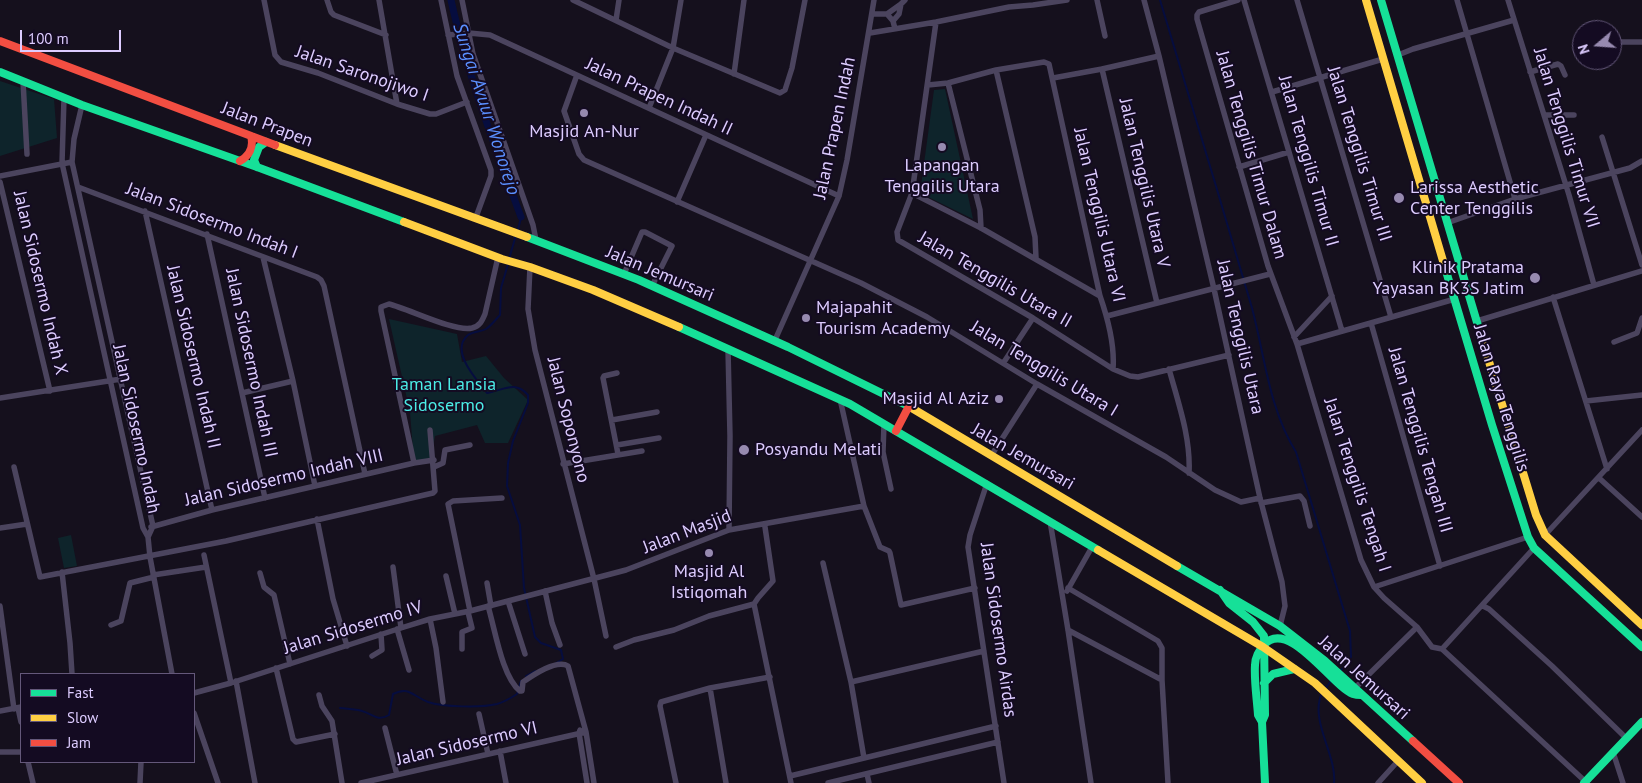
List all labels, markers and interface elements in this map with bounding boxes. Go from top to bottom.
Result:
scale bar [22,20,124,52]
water label: Sungai Avuur Wonorejo [447,20,525,198]
north arrow [1572,20,1622,70]
text: 100 m [28,29,69,48]
street label: Jalan Saronojiwo I [293,41,431,107]
text: N [1574,42,1594,56]
street label: Jalan Tenggilis Timur VII [1528,45,1604,231]
street label: Jalan Tenggilis Timur Dalam [1211,48,1291,262]
street label: Jalan Prapen Indah II [582,53,736,141]
street label: Jalan Prapen Indah [809,55,861,201]
street label: Jalan Tenggilis Timur III [1322,64,1396,244]
street label: Jalan Tenggilis Timur II [1273,73,1343,249]
street label: Jalan Tenggilis Utara V [1114,96,1174,270]
street label: Jalan Prapen [218,98,316,152]
marker: Masjid An-Nur [578,107,590,119]
place label: Masjid An-Nur [529,121,639,143]
street label: Jalan Tenggilis Utara VI [1068,126,1130,304]
marker: Lapangan Tenggilis Utara [936,141,948,153]
place label: Lapangan Tenggilis Utara [884,155,1000,198]
place label: Larissa Aesthetic Center Tenggilis [1410,177,1539,220]
street label: Jalan Sidosermo Indah I [123,178,301,264]
street label: Jalan Sidosermo Indah X [8,189,72,377]
marker: Larissa Aesthetic Center Tenggilis [1392,191,1406,205]
street label: Jalan Tenggilis Utara II [915,227,1075,333]
street label: Jalan Jemursari [603,242,717,306]
place label: Klinik Pratama Yayasan BK3S Jatim [1372,257,1524,300]
street label: Jalan Tenggilis Utara [1212,258,1268,416]
street label: Jalan Sidosermo Indah II [161,263,225,451]
street label: Jalan Sidosermo Indah III [220,267,282,459]
marker: Klinik Pratama Yayasan BK3S Jatim [1528,271,1542,285]
place label: Majapahit Tourism Academy [816,297,950,340]
marker: Majapahit Tourism Academy [800,312,812,324]
street label: Jalan Tenggilis Utara I [966,316,1122,422]
street label: Jalan Raya Tenggilis [1468,322,1534,474]
street label: Jalan Sidosermo Indah [108,343,164,515]
street label: Jalan Tenggilis Tengah III [1383,345,1457,535]
street label: Jalan Soponyono [542,355,594,485]
park label: Taman Lansia Sidosermo [392,374,496,416]
place label: Masjid Al Aziz [882,388,989,410]
marker: Masjid Al Aziz [993,393,1005,405]
street label: Jalan Tenggilis Tengah I [1319,395,1395,575]
street label: Jalan Jemursari [968,419,1078,495]
place label: Posyandu Melati [755,439,881,461]
marker: Posyandu Melati [737,443,751,457]
street label: Jalan Sidosermo Indah VIII [183,445,385,511]
street label: Jalan Masjid [640,505,734,559]
street label: Jalan Sidosermo Airdas [975,541,1021,719]
marker: Masjid Al Istiqomah [703,547,715,559]
place label: Masjid Al Istiqomah [671,561,747,604]
street label: Jalan Sidosermo IV [281,597,425,659]
street label: Jalan Jemursari [1314,631,1414,725]
legend [20,673,195,763]
text: Fast [67,683,94,702]
text: Slow [67,708,98,727]
street label: Jalan Sidosermo VI [394,717,540,771]
text: Jam [67,733,91,752]

